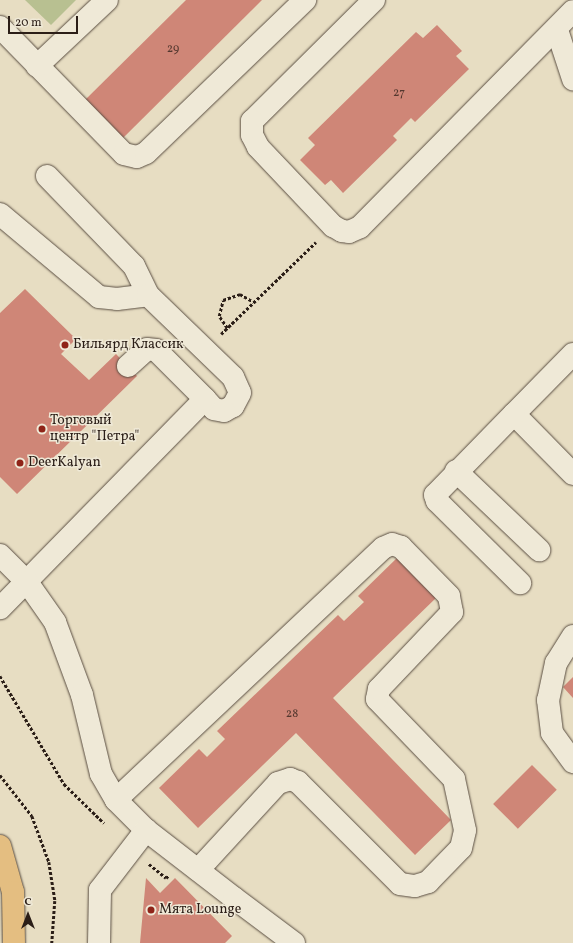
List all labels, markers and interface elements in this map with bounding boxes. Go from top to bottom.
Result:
scale bar [10,8,80,34]
text: 20 m [15,15,42,31]
house number: 29 [167,43,179,57]
house number: 27 [393,87,405,101]
place label: Бильярд Классик [73,337,184,353]
marker: Бильярд Классик [60,340,70,350]
place label: Торговый центр "Петра" [50,413,139,446]
marker: Торговый центр "Петра" [37,424,47,434]
place label: DeerKalyan [28,455,101,471]
marker: DeerKalyan [15,458,25,468]
house number: 28 [286,708,298,722]
north arrow [8,895,48,935]
text: С [24,895,32,910]
place label: Мята Lounge [159,902,241,918]
marker: Мята Lounge [146,905,156,915]

